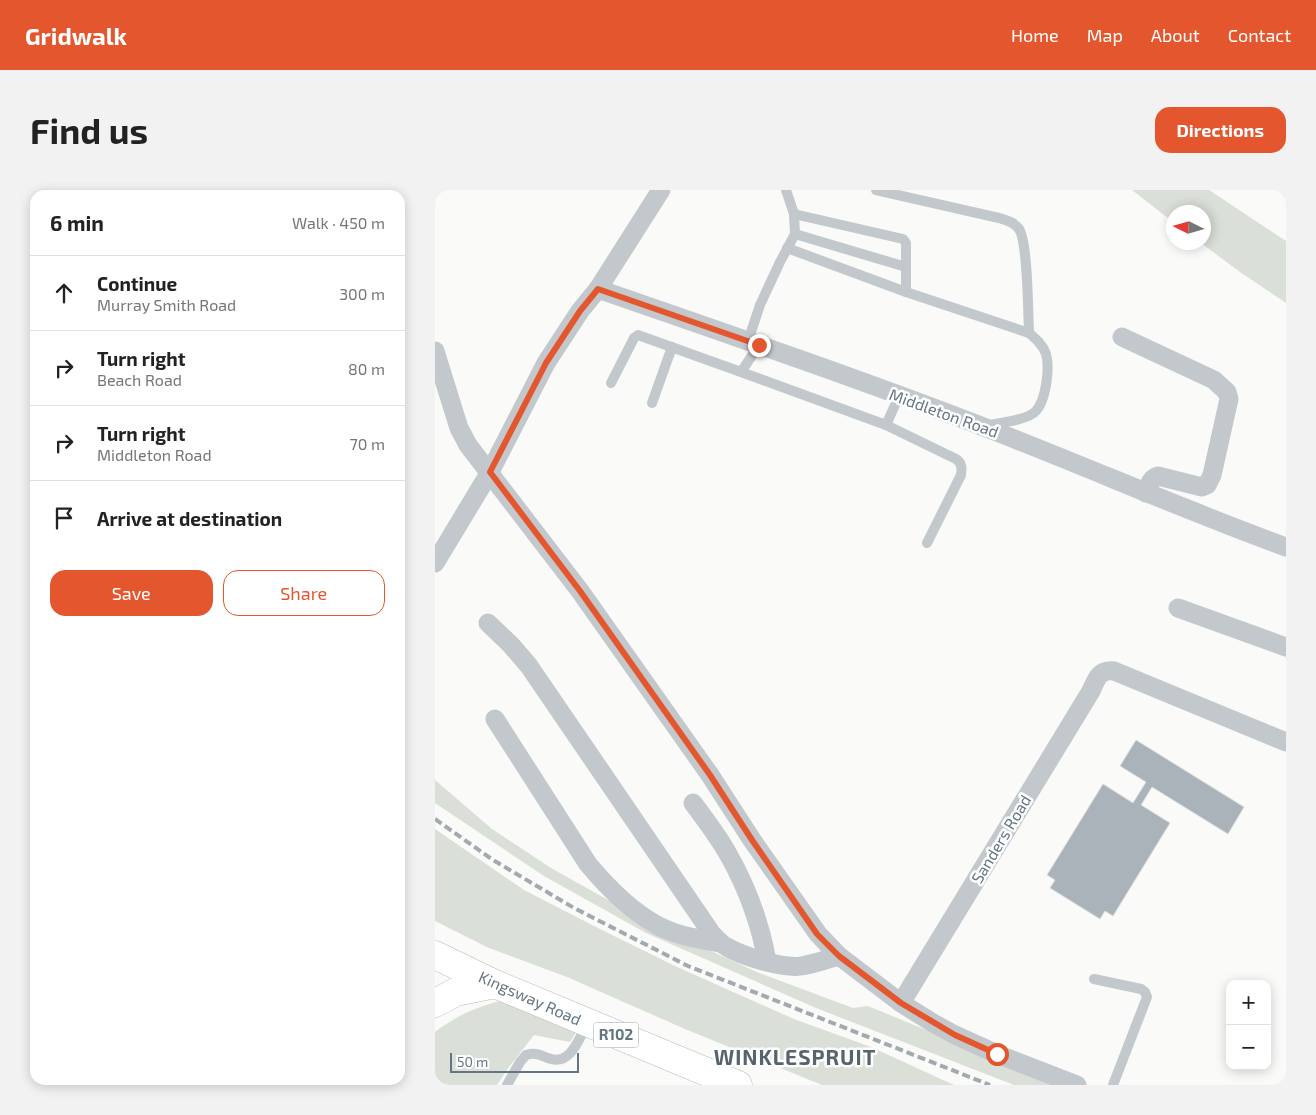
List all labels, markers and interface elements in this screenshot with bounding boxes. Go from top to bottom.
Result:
text: Gridwalk [25,21,127,50]
text: Home [1011,24,1059,46]
text: Map [1087,24,1123,46]
text: About [1151,24,1200,46]
text: Contact [1228,24,1291,46]
button: Directions [1155,107,1286,153]
text: Find us [30,109,148,151]
north arrow [1166,205,1211,250]
text: 6 min [50,210,104,235]
text: Walk · 450 m [292,213,385,232]
text: Continue [97,272,177,295]
icon: ahead [50,279,78,307]
text: 300 m [339,284,385,303]
text: Murray Smith Road [97,295,236,314]
route end [748,334,771,357]
text: Turn right [97,347,185,370]
icon: right [50,354,78,382]
text: 80 m [348,359,385,378]
text: Beach Road [97,370,182,389]
street label: Middleton Road [887,384,1001,441]
text: Turn right [97,422,185,445]
icon: right [50,429,78,457]
text: 70 m [350,434,385,453]
text: Middleton Road [97,445,212,464]
icon: arrive [50,504,78,532]
text: Arrive at destination [97,507,282,530]
button: Save [50,570,213,616]
button: Share [223,570,385,616]
street label: Sanders Road [967,791,1034,886]
street label: Kingsway Road [476,966,584,1029]
map controls [1226,980,1271,1070]
button: + [1226,980,1271,1025]
road number: R102 [593,1022,639,1048]
button: − [1226,1025,1271,1070]
route start [986,1043,1009,1066]
district label: WINKLESPRUIT [714,1044,876,1069]
scale bar [450,1050,579,1073]
text: 50 m [457,1053,488,1070]

